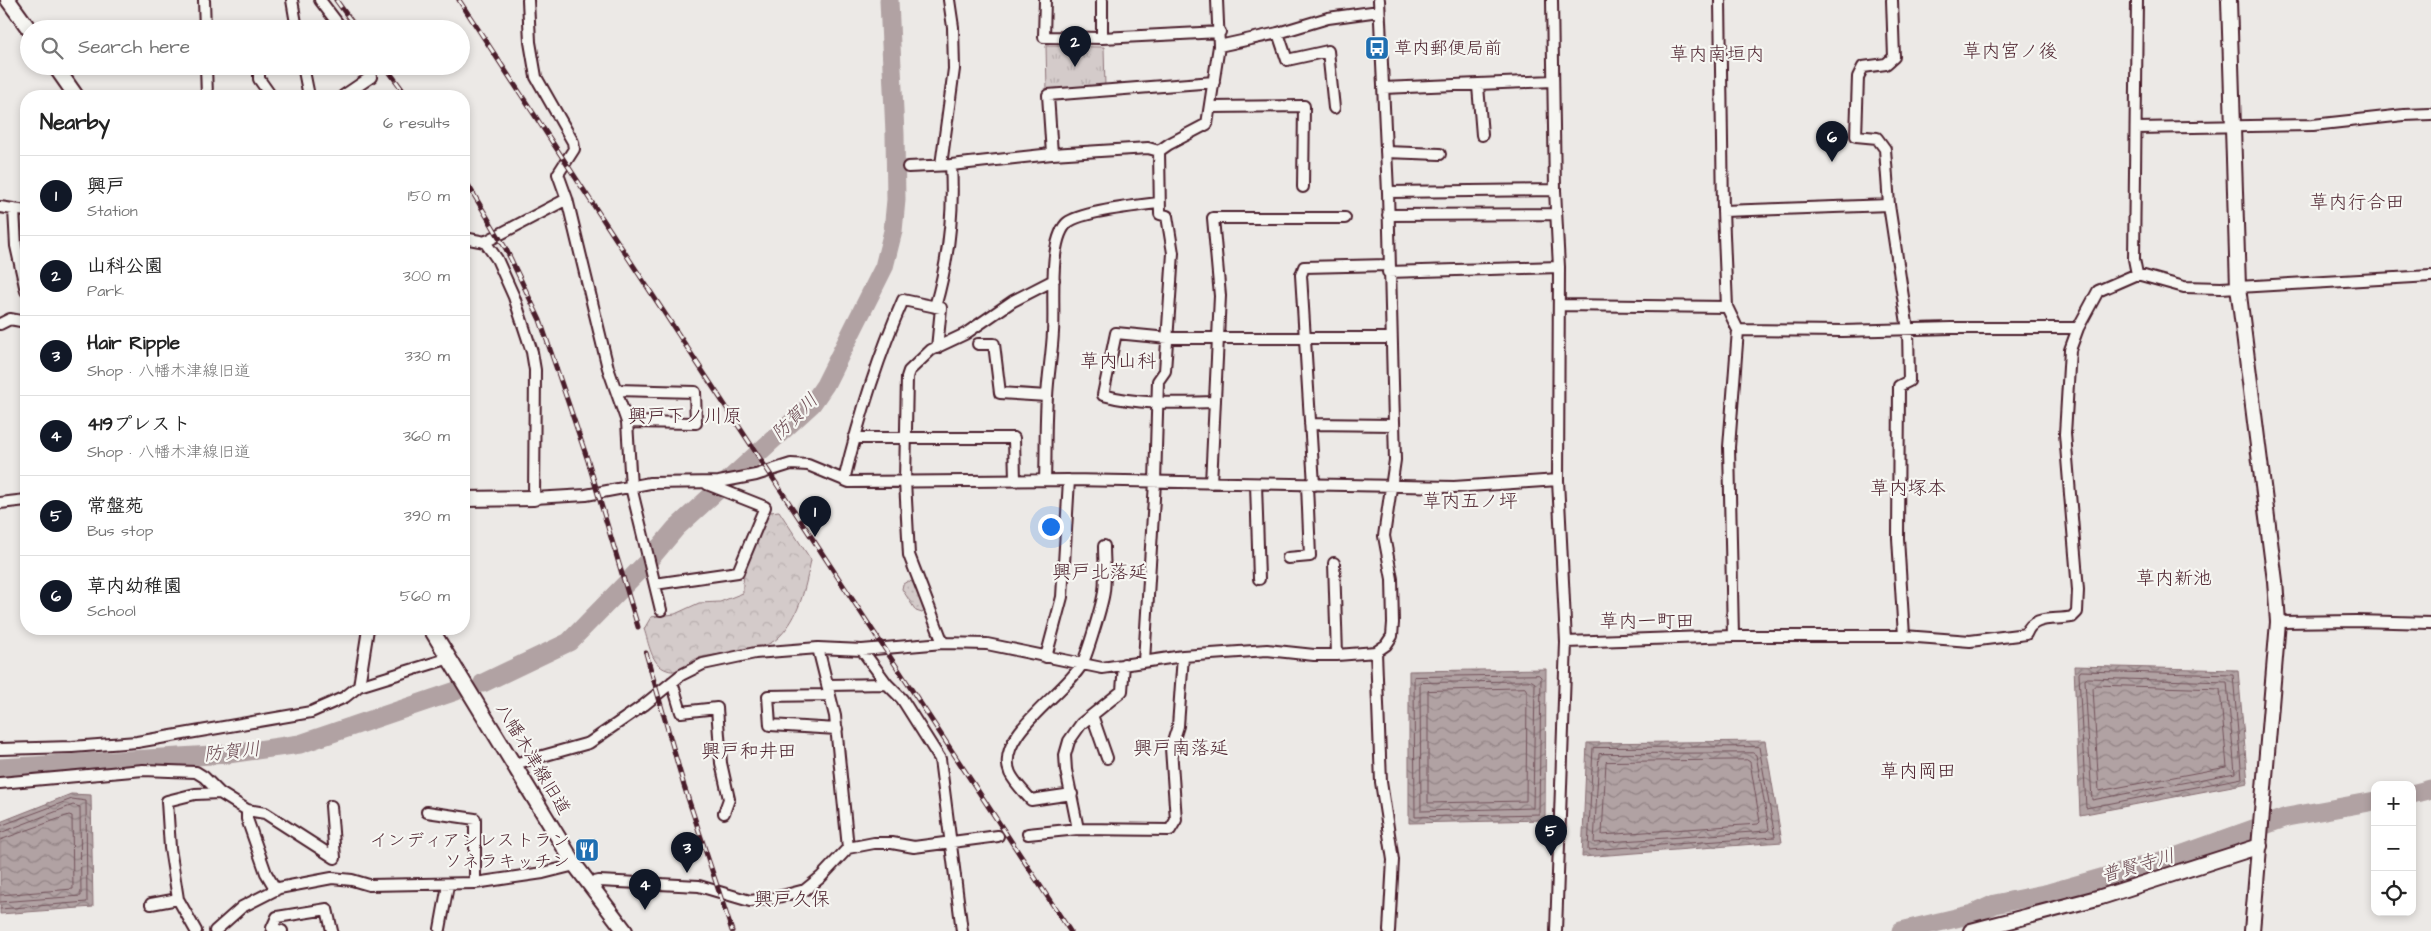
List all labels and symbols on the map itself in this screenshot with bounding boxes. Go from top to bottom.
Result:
pin: 2 [1059,26,1091,67]
bus stop icon: 草内郵便局前 [1364,35,1390,61]
place label: 草内郵便局前 [1394,36,1502,61]
district label: 草内宮ノ後 [1962,38,2058,65]
district label: 草内南垣内 [1669,41,1765,68]
pin: 6 [1816,121,1848,162]
district label: 草内行合田 [2309,189,2405,216]
district label: 草内山科 [1080,348,1156,375]
water label: 防賀川 [765,387,825,447]
district label: 興戸下ノ川原 [628,403,742,430]
district label: 草内塚本 [1870,475,1946,502]
district label: 草内五ノ坪 [1422,488,1518,515]
pin: 1 [799,496,831,537]
your location [1038,514,1064,540]
district label: 興戸北落延 [1052,559,1148,586]
district label: 草内新池 [2136,565,2212,592]
district label: 草内一町田 [1599,608,1695,635]
street label: 八幡木津線旧道 [490,699,576,819]
district label: 興戸南落延 [1133,735,1229,762]
water label: 防賀川 [202,736,262,768]
district label: 興戸和井田 [701,738,797,765]
district label: 草内岡田 [1880,758,1956,785]
pin: 5 [1535,815,1567,856]
place label: インディアンレストラン ソネラキッチン [369,828,570,874]
pin: 3 [671,832,703,873]
restaurant icon: インディアンレストラン ソネラキッチン [574,837,600,863]
water label: 普賢寺川 [2098,843,2178,889]
pin: 4 [629,869,661,910]
district label: 興戸久保 [754,886,830,913]

